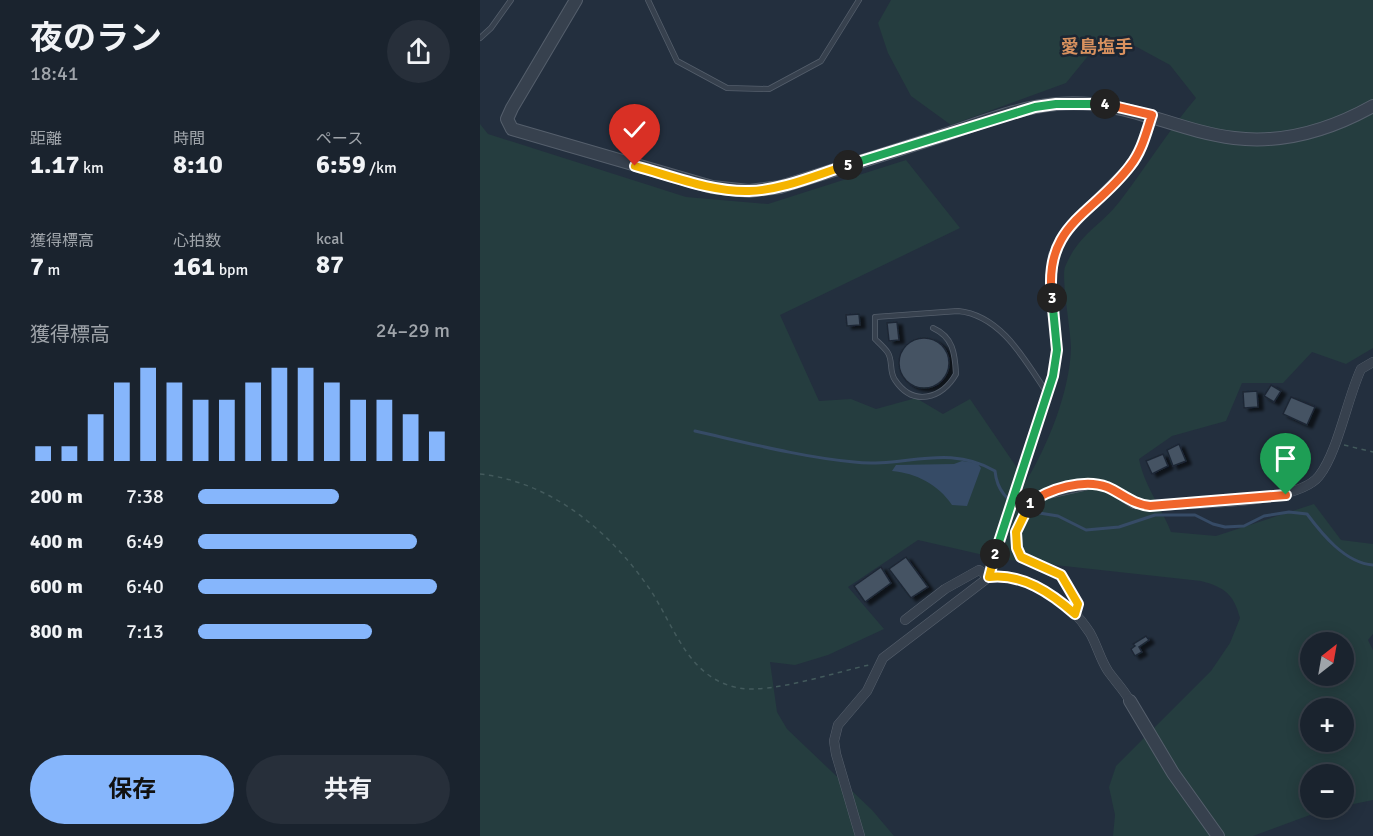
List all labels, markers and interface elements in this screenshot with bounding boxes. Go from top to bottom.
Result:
text: 夜のラン [30,18,162,59]
button: share [387,20,450,83]
district label: 愛島塩手 [1061,36,1133,58]
text: 18:41 [30,61,79,86]
pin: 4 [1090,89,1120,119]
text: 4 [1101,94,1109,114]
pin [609,104,660,166]
icon: check [618,113,651,146]
text: 距離 [30,129,62,149]
text: 時間 [173,129,205,149]
text: ペース [316,129,363,149]
text: 1.17 [30,149,80,181]
text: 8:10 [173,149,223,181]
text: 6:59 [316,149,366,181]
pin: 5 [833,150,863,180]
text: 5 [844,155,852,175]
text: km [80,158,104,178]
text: /km [366,158,397,178]
text: kcal [316,229,344,249]
text: 獲得標高 [30,231,94,251]
text: 心拍数 [173,231,221,251]
text: 87 [316,249,344,281]
text: 7 [30,251,44,283]
text: 161 [173,251,215,283]
text: m [44,260,60,280]
text: bpm [215,260,248,280]
pin: 3 [1037,283,1067,313]
text: 3 [1048,288,1056,308]
text: 24–29 m [376,318,450,343]
text: 獲得標高 [30,322,110,347]
pin [1260,433,1311,495]
icon: arrive [1269,442,1302,475]
text: 200 m [30,484,83,509]
text: 7:38 [126,484,164,509]
pin: 1 [1015,488,1045,518]
text: 1 [1026,493,1034,513]
text: 400 m [30,529,83,554]
text: 6:49 [126,529,164,554]
pin: 2 [980,539,1010,569]
text: 2 [991,544,999,564]
text: 600 m [30,574,83,599]
text: 6:40 [126,574,164,599]
text: 800 m [30,619,83,644]
text: 7:13 [126,619,164,644]
north arrow [1300,632,1354,686]
map controls [1300,632,1354,818]
button: + [1300,698,1354,752]
button: 保存 [30,755,234,824]
button: 共有 [246,755,450,824]
button: − [1300,764,1354,818]

